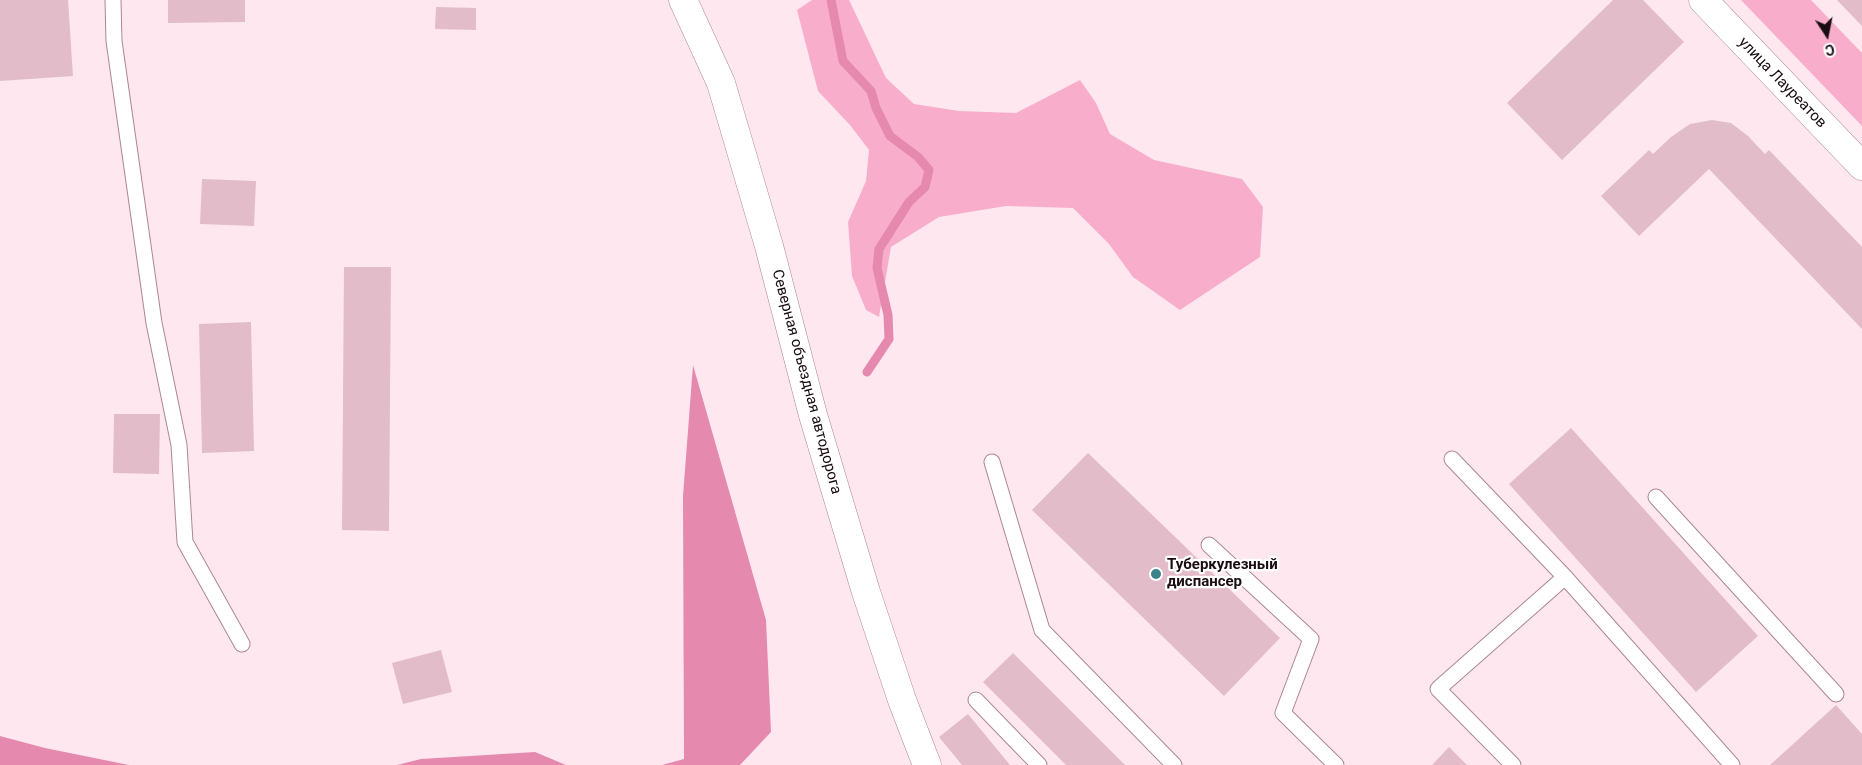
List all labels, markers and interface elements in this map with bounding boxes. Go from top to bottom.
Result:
north arrow [1802,10,1852,60]
street label: улица Лауреатов [1734,34,1830,132]
text: С [1824,41,1836,58]
street label: Северная объездная автодорога [767,268,845,496]
place label: Туберкулезный диспансер [1167,556,1278,591]
marker: Туберкулезный диспансер [1149,567,1163,581]

